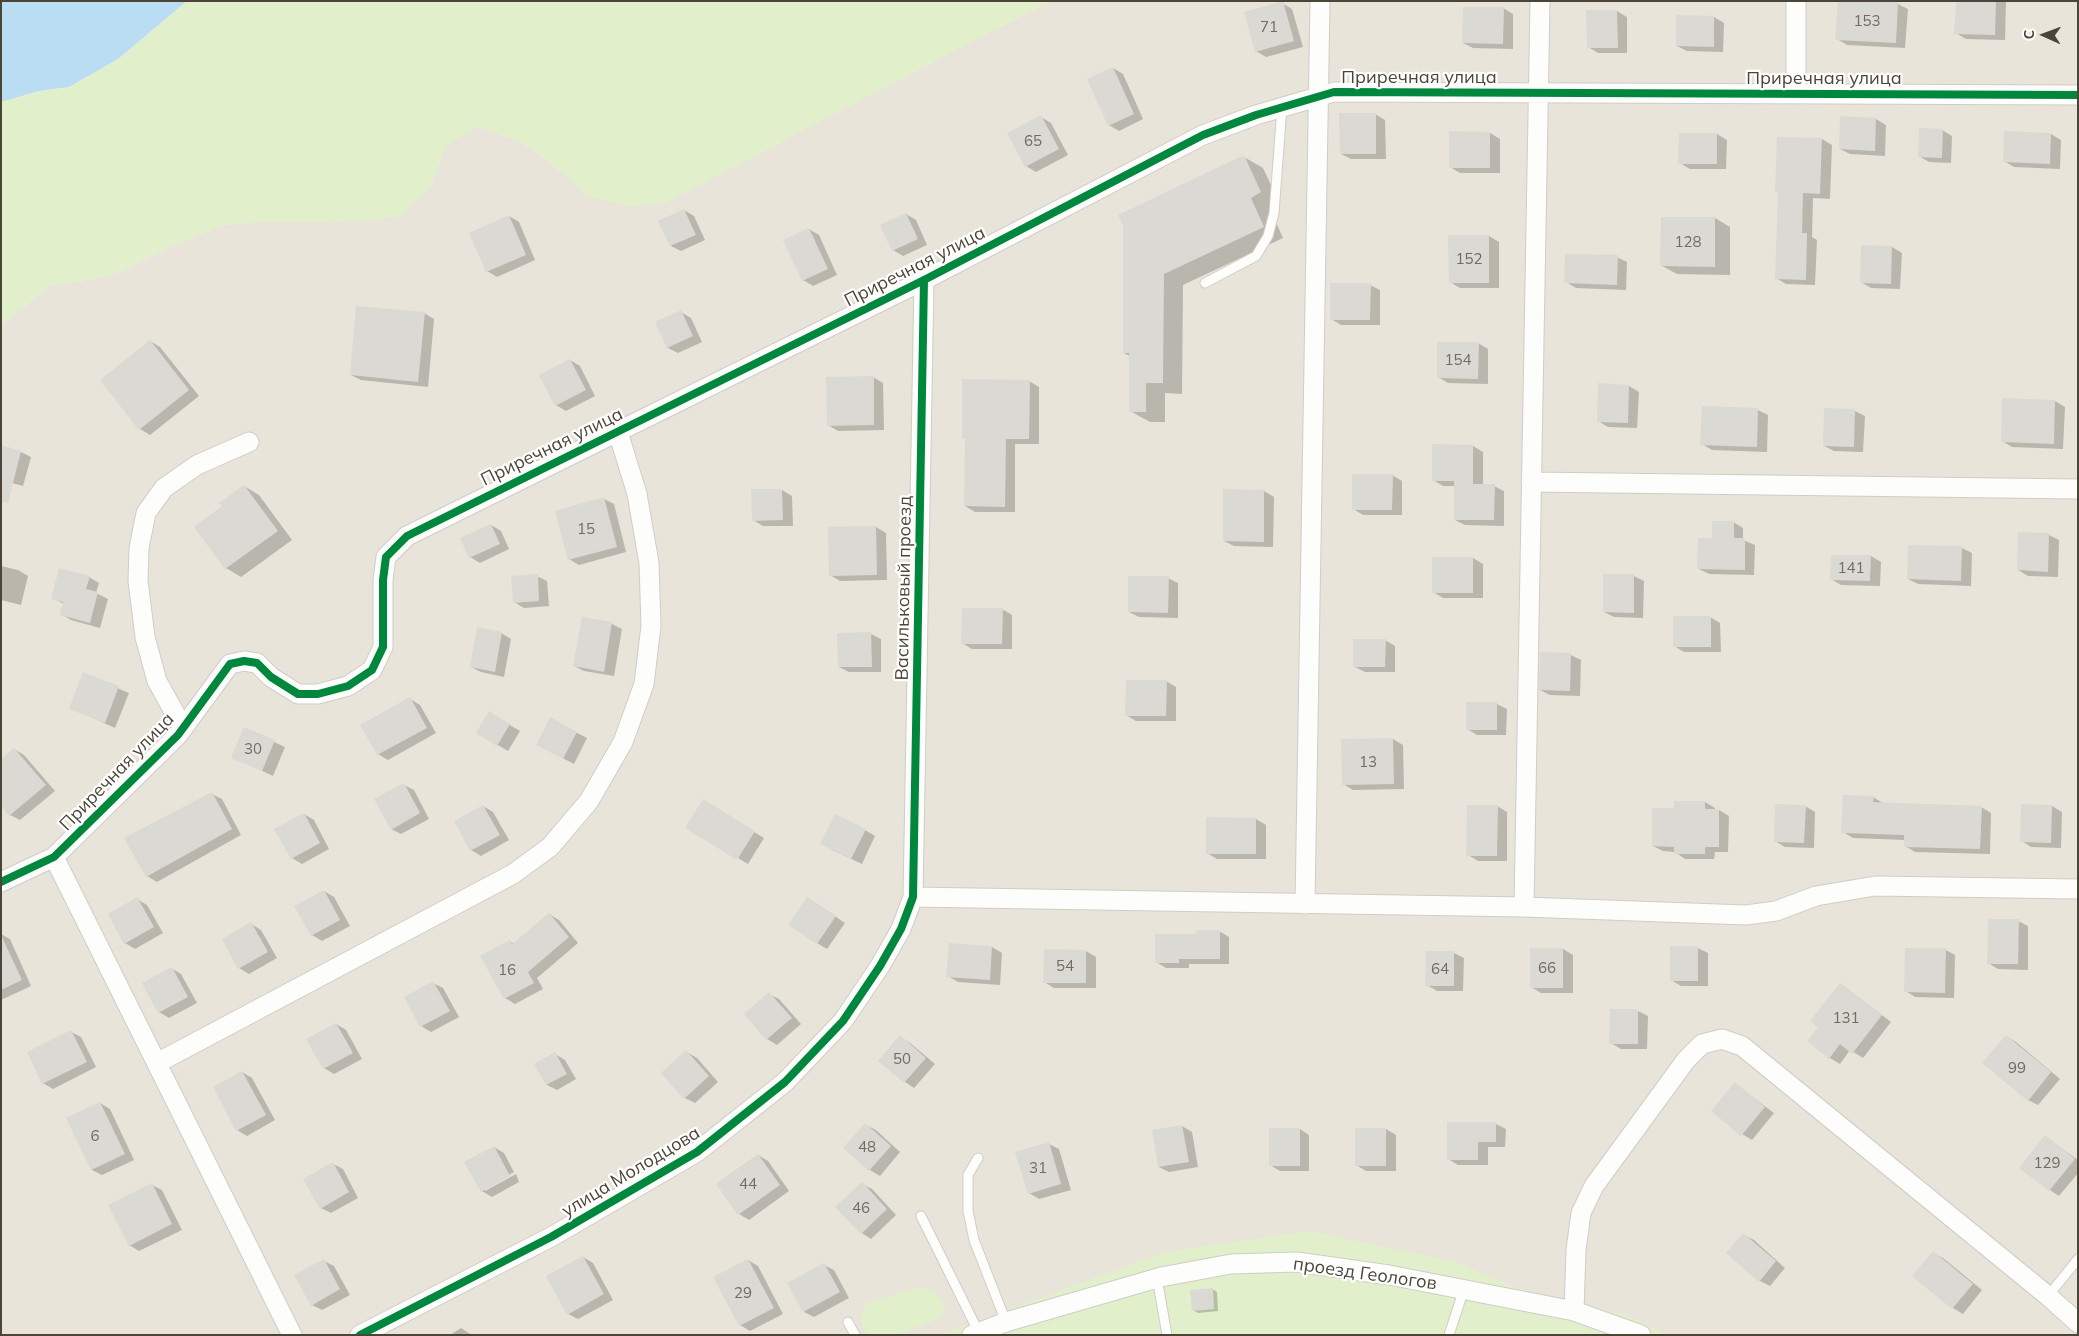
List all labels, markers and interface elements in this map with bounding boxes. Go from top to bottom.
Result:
north arrow [2019,10,2069,60]
house number: 153 [1854,12,1880,30]
house number: 71 [1260,18,1278,36]
text: С [2020,29,2038,40]
street label: Приречная улица [1341,67,1497,89]
street label: Приречная улица [1746,68,1902,90]
house number: 65 [1024,132,1042,150]
street label: Приречная улица [841,222,989,312]
house number: 128 [1675,233,1701,251]
house number: 152 [1456,250,1482,268]
house number: 154 [1445,351,1471,369]
street label: Приречная улица [477,403,627,491]
street label: Васильковый проезд [892,495,916,681]
house number: 15 [577,520,595,538]
house number: 141 [1838,559,1864,577]
street label: Приречная улица [55,709,179,835]
house number: 30 [244,740,262,758]
house number: 13 [1359,753,1377,771]
house number: 54 [1056,957,1074,975]
house number: 66 [1538,959,1556,977]
house number: 64 [1431,960,1449,978]
house number: 16 [498,961,516,979]
house number: 131 [1833,1009,1859,1027]
house number: 50 [893,1050,911,1068]
house number: 99 [2008,1059,2026,1077]
street label: улица Молодцова [558,1122,704,1222]
house number: 6 [91,1127,99,1145]
house number: 48 [858,1138,876,1156]
house number: 129 [2034,1154,2060,1172]
house number: 31 [1029,1159,1047,1177]
house number: 44 [739,1175,757,1193]
house number: 46 [852,1199,870,1217]
street label: проезд Геологов [1292,1253,1438,1295]
house number: 29 [734,1284,752,1302]

